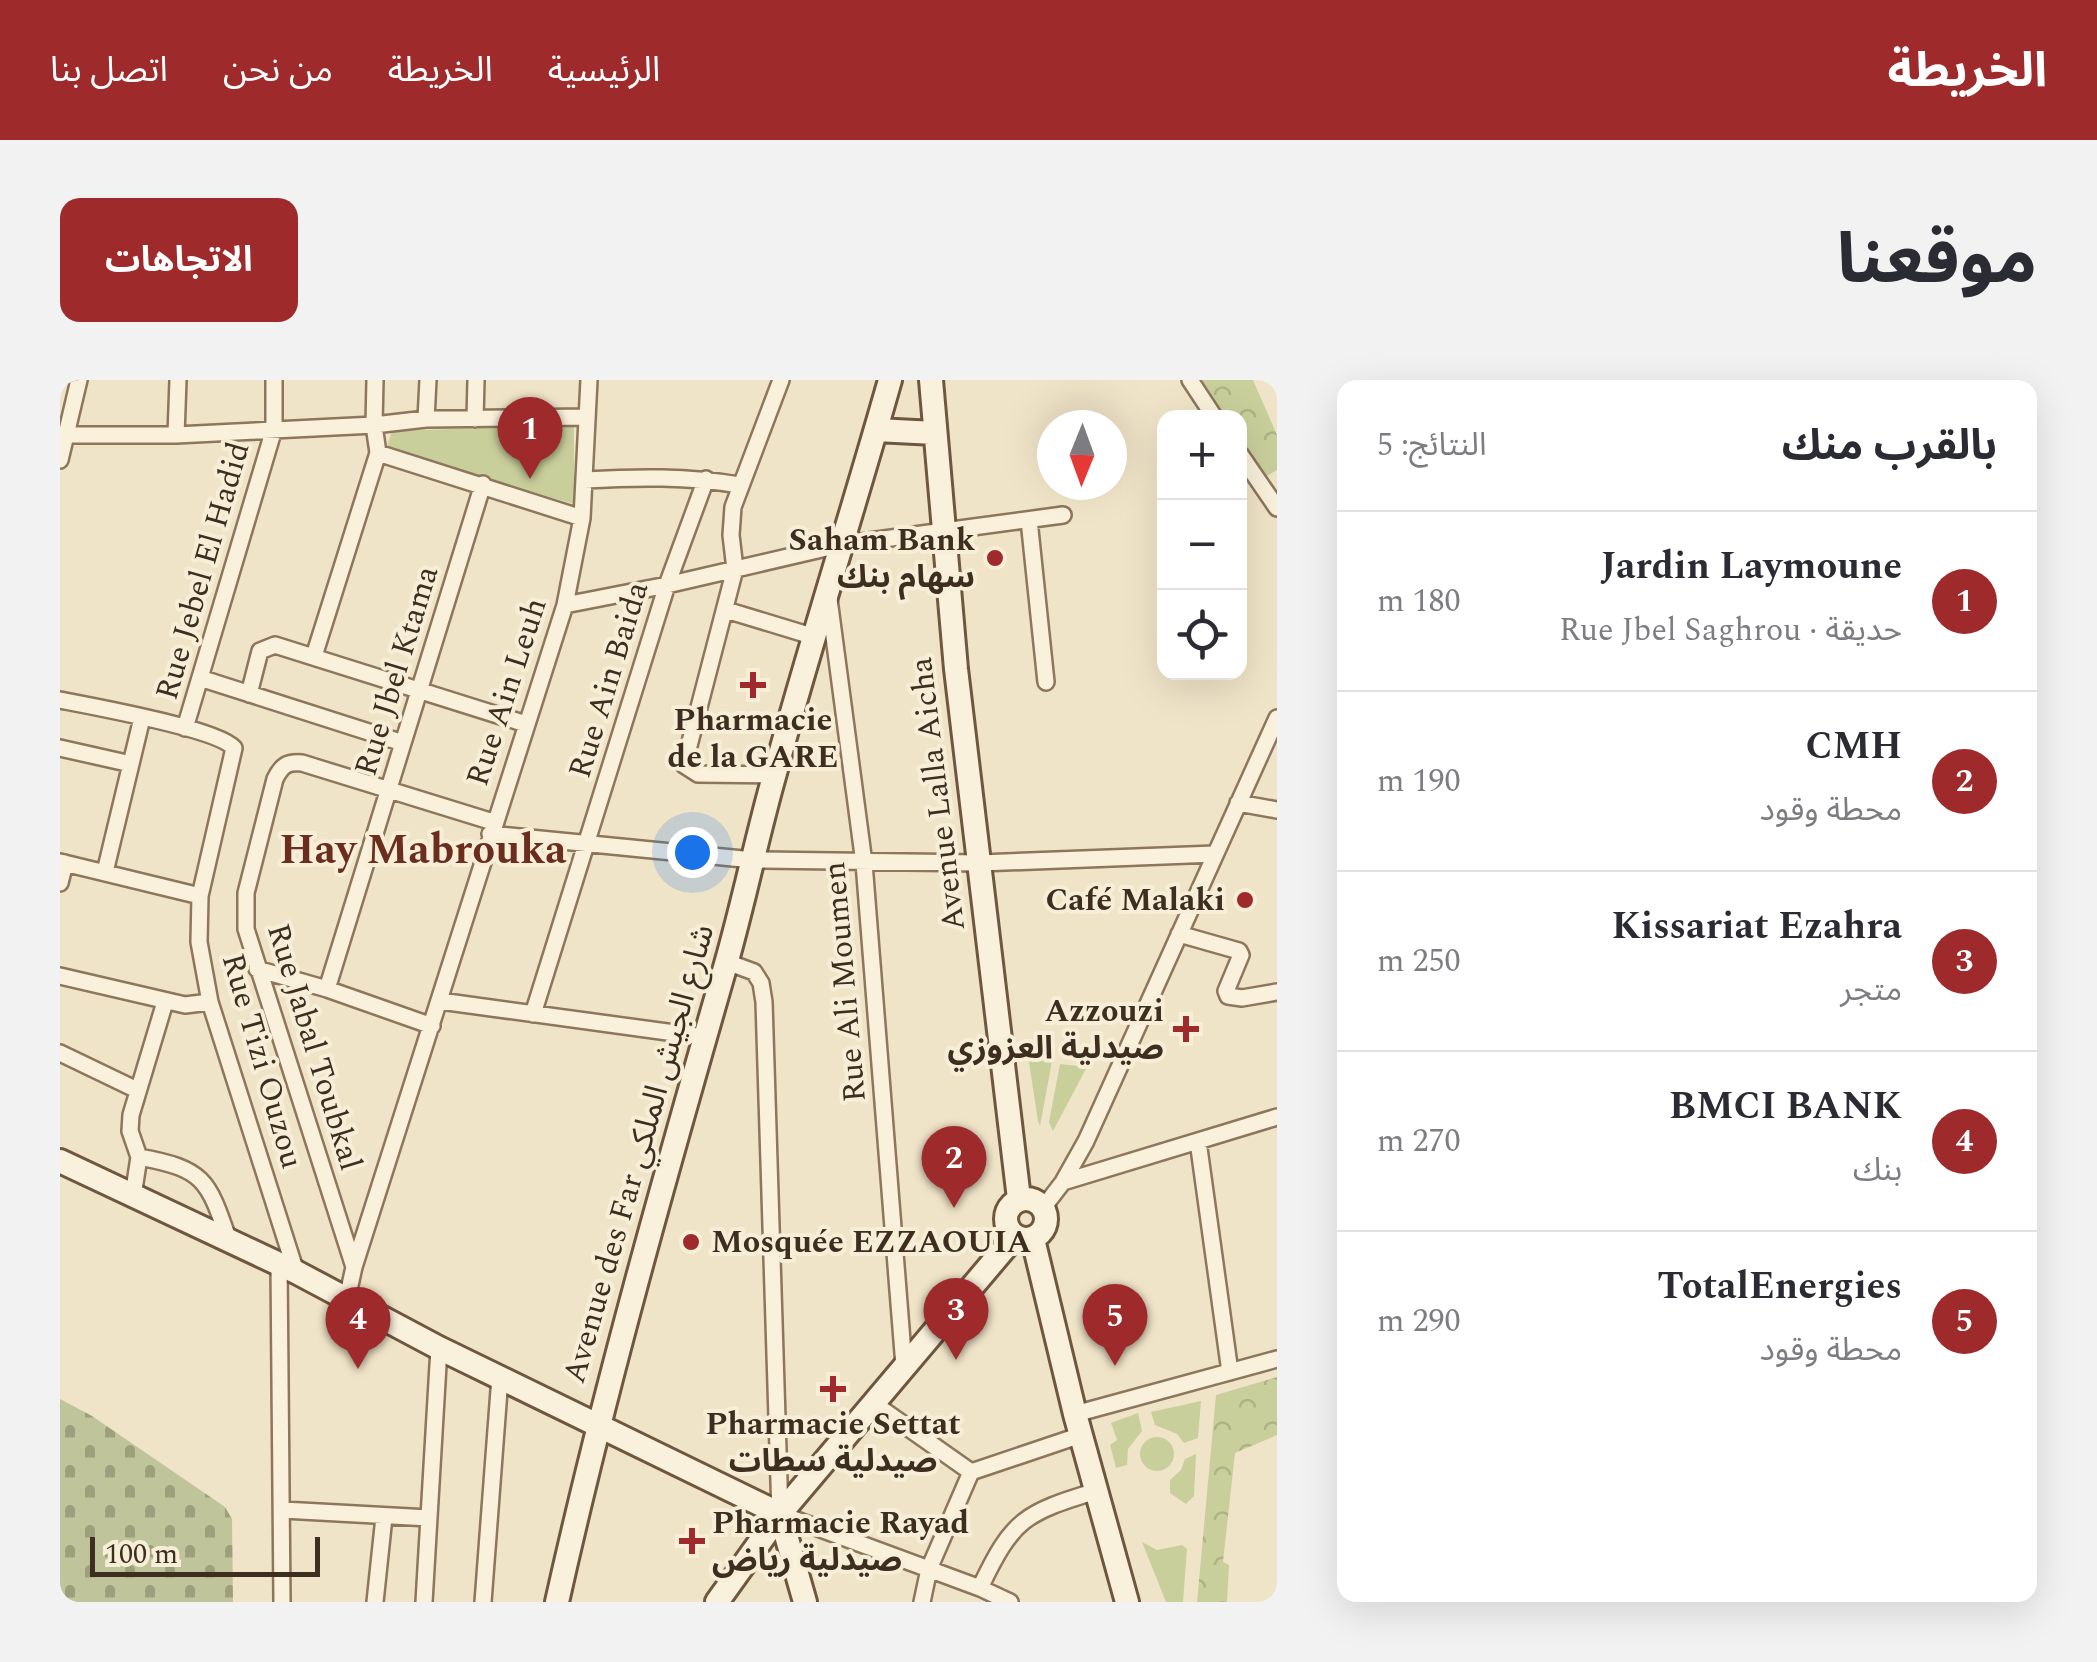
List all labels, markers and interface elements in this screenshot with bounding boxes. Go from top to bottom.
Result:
text: الخريطة [1888,35,2047,108]
text: اتصل بنا [50,44,168,97]
text: من نحن [223,44,333,97]
text: الخريطة [388,44,493,97]
text: الرئيسية [548,44,660,97]
button: الاتجاهات [60,198,298,322]
text: موقعنا [1836,208,2037,314]
pin: 1 [498,397,562,479]
north arrow [1037,410,1127,500]
map controls [1157,410,1247,680]
button: + [1157,410,1247,500]
text: بالقرب منك [1782,415,1997,478]
text: النتائج: 5 [1377,421,1487,470]
street label: Rue Jebel El Hadid [143,436,263,706]
button: − [1157,500,1247,590]
place label: Saham Bank سهام بنك [788,516,976,602]
text: Jardin Laymoune [1600,538,1902,596]
marker: Saham Bank سهام بنك [984,547,1006,569]
street label: Rue Jbel Ktama [342,560,452,782]
street label: Rue Ain Baida [556,575,662,784]
text: 180 m [1377,577,1461,626]
text: 1 [1956,577,1973,626]
button: locate [1157,590,1247,680]
street label: Rue Ain Leuh [453,591,561,793]
text: حديقة · Rue Jbel Saghrou [1559,606,1902,655]
street label: Avenue Lalla Aicha [897,654,979,934]
marker: Pharmacie de la GARE [742,674,764,696]
place label: Pharmacie de la GARE [667,696,839,782]
text: CMH [1805,718,1902,776]
text: 190 m [1377,757,1461,806]
text: 2 [1956,757,1973,806]
text: محطة وقود [1760,786,1902,835]
district label: Hay Mabrouka [279,819,567,882]
your location [667,827,718,878]
street label: Rue Ali Moumen [810,860,880,1104]
place label: Café Malaki [1046,876,1225,925]
marker: Café Malaki [1234,889,1256,911]
text: Kissariat Ezahra [1612,898,1902,956]
street label: Rue Jabal Toubkal [253,917,375,1177]
street label: Avenue des Far شارع الجيش الملكي [550,919,728,1389]
text: 250 m [1377,937,1461,986]
text: 3 [1956,937,1973,986]
street label: Rue Tizi Ouzou [208,948,316,1174]
text: متجر [1840,966,1902,1015]
place label: Azzouzi صيدلية العزوزي [947,987,1164,1073]
marker: Azzouzi صيدلية العزوزي [1173,1016,1199,1042]
text: BMCI BANK [1669,1078,1902,1136]
text: 270 m [1377,1117,1461,1166]
text: 4 [1956,1117,1973,1166]
pin: 2 [922,1126,986,1208]
text: بنك [1853,1146,1902,1195]
place label: Mosquée EZZAOUIA [711,1218,1032,1267]
marker: Mosquée EZZAOUIA [680,1231,702,1253]
text: TotalEnergies [1657,1258,1902,1316]
pin: 3 [924,1278,988,1360]
pin: 5 [1082,1284,1148,1366]
pin: 4 [326,1286,390,1369]
text: 290 m [1377,1297,1461,1346]
text: 5 [1956,1297,1973,1346]
text: محطة وقود [1760,1326,1902,1375]
marker: Pharmacie Settat صيدلية سطات [822,1378,844,1400]
place label: Pharmacie Settat صيدلية سطات [705,1400,961,1486]
place label: Pharmacie Rayad صيدلية رياض [712,1499,969,1585]
marker: Pharmacie Rayad صيدلية رياض [681,1530,703,1552]
scale bar [90,1532,320,1576]
text: 100 m [105,1533,178,1576]

